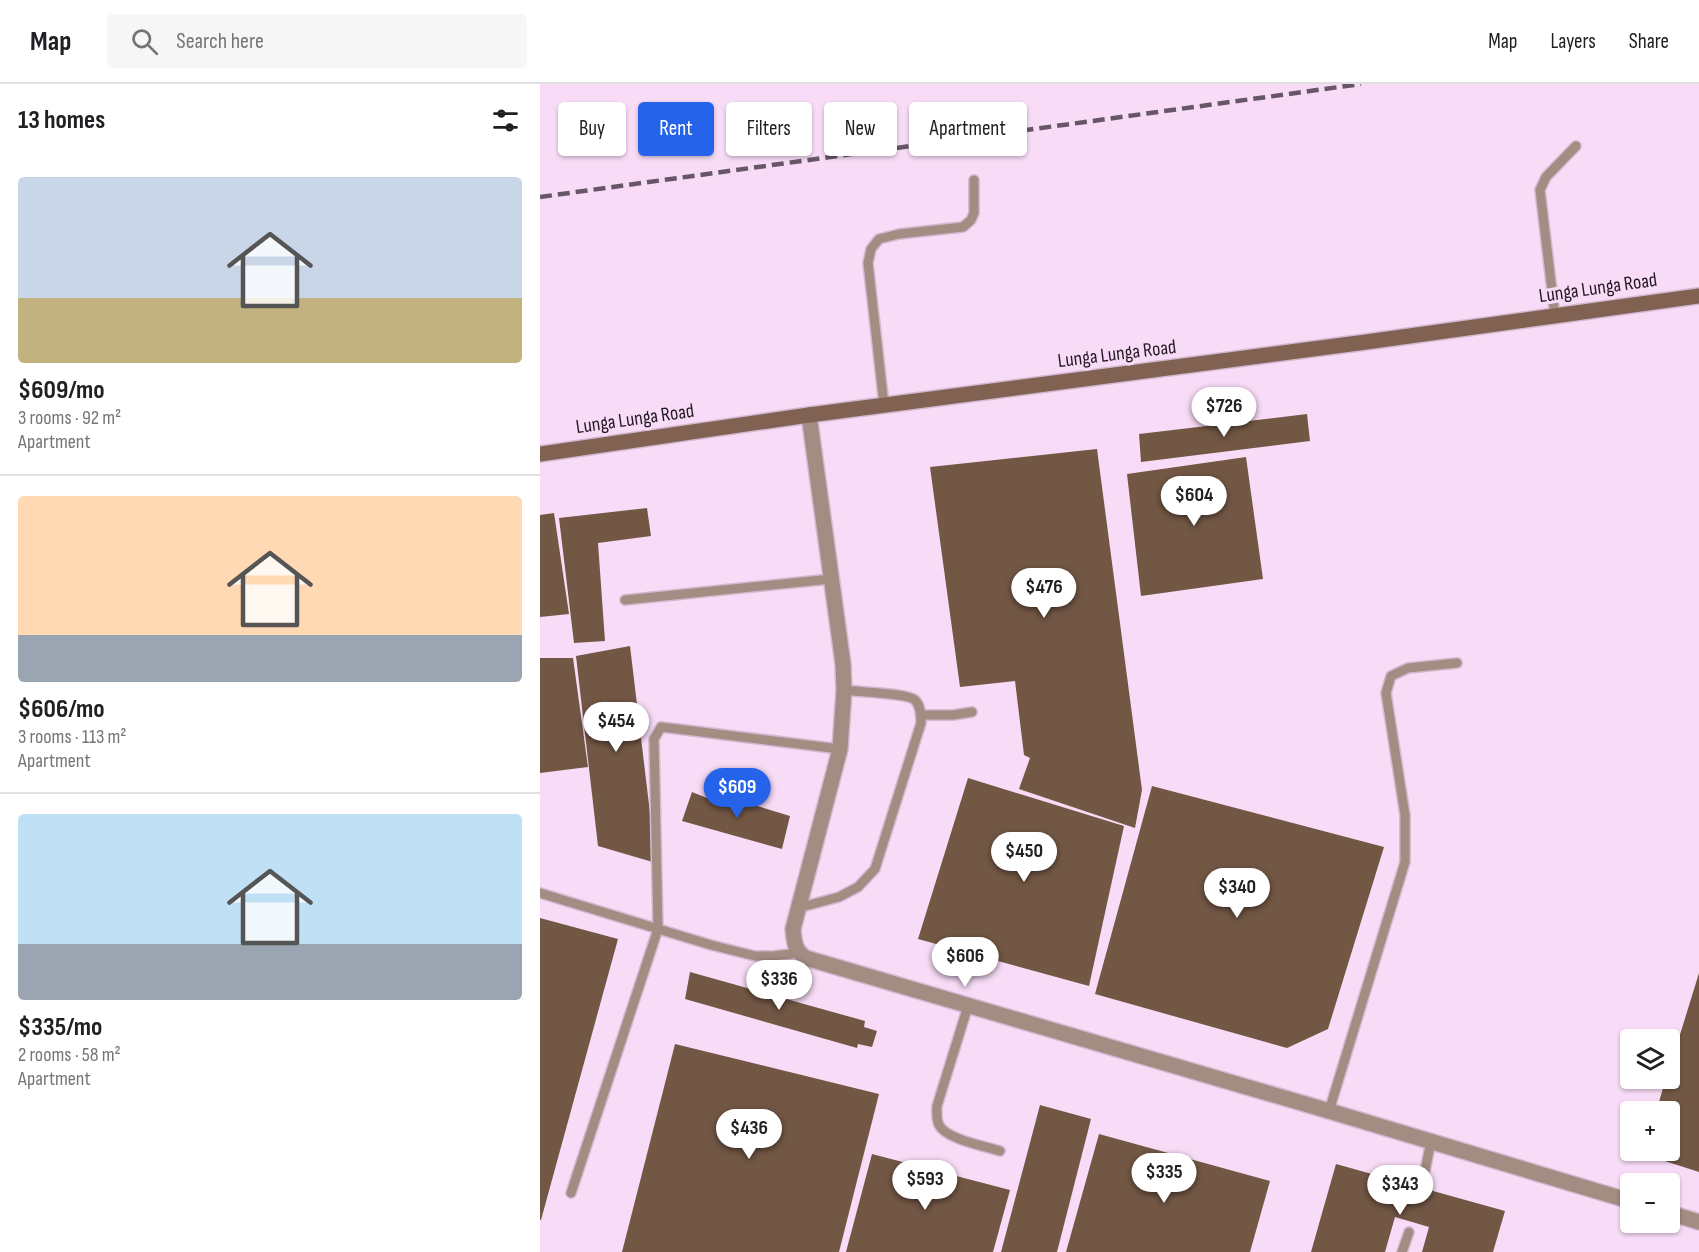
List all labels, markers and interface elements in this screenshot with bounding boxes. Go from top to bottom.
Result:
search box [107,14,527,68]
text: Map [30,25,71,58]
icon: search [128,25,161,58]
text: Search here [176,28,264,55]
text: Map [1488,29,1517,54]
text: Layers [1550,29,1596,54]
text: Share [1629,29,1669,54]
chip: Buy [558,102,626,156]
chip: Rent [638,102,714,156]
chip: Filters [726,102,812,156]
chip: New [824,102,897,156]
chip: Apartment [909,102,1027,156]
icon: filters [489,104,522,137]
text: 13 homes [18,105,105,136]
icon: home [216,216,324,324]
street label: Lunga Lunga Road [1537,268,1659,308]
street label: Lunga Lunga Road [1056,335,1178,373]
text: $609/mo [18,375,105,406]
pin: $726 [1188,387,1260,438]
text: $726 [1205,394,1243,418]
street label: Lunga Lunga Road [574,399,696,439]
text: 3 rooms · 92 m² [18,406,121,430]
text: Apartment [18,430,91,454]
pin: $604 [1158,476,1230,527]
text: $604 [1175,483,1213,507]
icon: home [216,535,324,643]
pin: $476 [1008,568,1080,619]
text: $476 [1025,575,1063,599]
text: $606/mo [18,694,105,725]
pin: $454 [580,702,652,753]
text: $454 [597,709,635,733]
text: 3 rooms · 113 m² [18,725,127,749]
text: Apartment [18,749,91,773]
pin: $609 [701,768,773,819]
text: $609 [718,775,756,799]
pin: $450 [988,832,1060,883]
text: $450 [1005,839,1043,863]
icon: home [216,853,324,961]
pin: $340 [1201,868,1273,919]
text: $340 [1218,875,1256,899]
pin: $606 [929,937,1001,988]
text: $606 [946,944,984,968]
pin: $336 [743,960,815,1011]
text: $336 [760,967,798,991]
text: $335/mo [18,1012,102,1043]
map controls [1620,1029,1680,1233]
button: layers [1620,1029,1680,1089]
text: 2 rooms · 58 m² [18,1043,121,1067]
text: Apartment [18,1067,91,1091]
button: + [1620,1101,1680,1161]
pin: $436 [713,1109,785,1160]
text: $436 [730,1116,768,1140]
pin: $335 [1128,1153,1200,1204]
pin: $593 [889,1160,961,1211]
text: $335 [1146,1160,1182,1184]
pin: $343 [1364,1165,1436,1216]
text: $593 [906,1167,944,1191]
text: $343 [1381,1172,1419,1196]
button: − [1620,1173,1680,1233]

